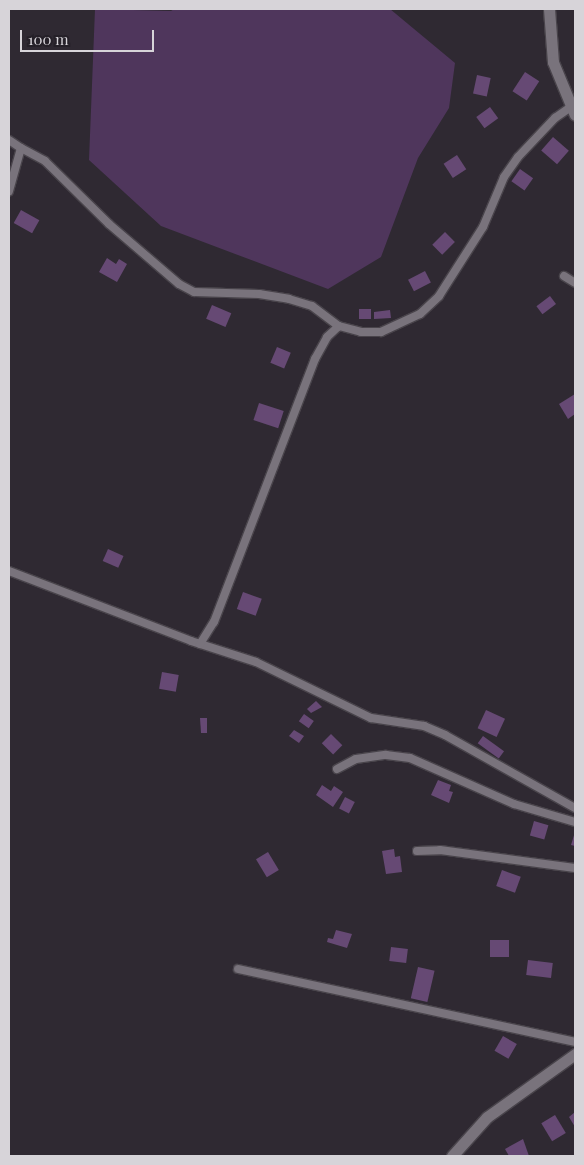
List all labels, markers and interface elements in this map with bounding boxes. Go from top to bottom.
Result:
scale bar [22,20,156,52]
text: 100 m [28,29,69,49]

